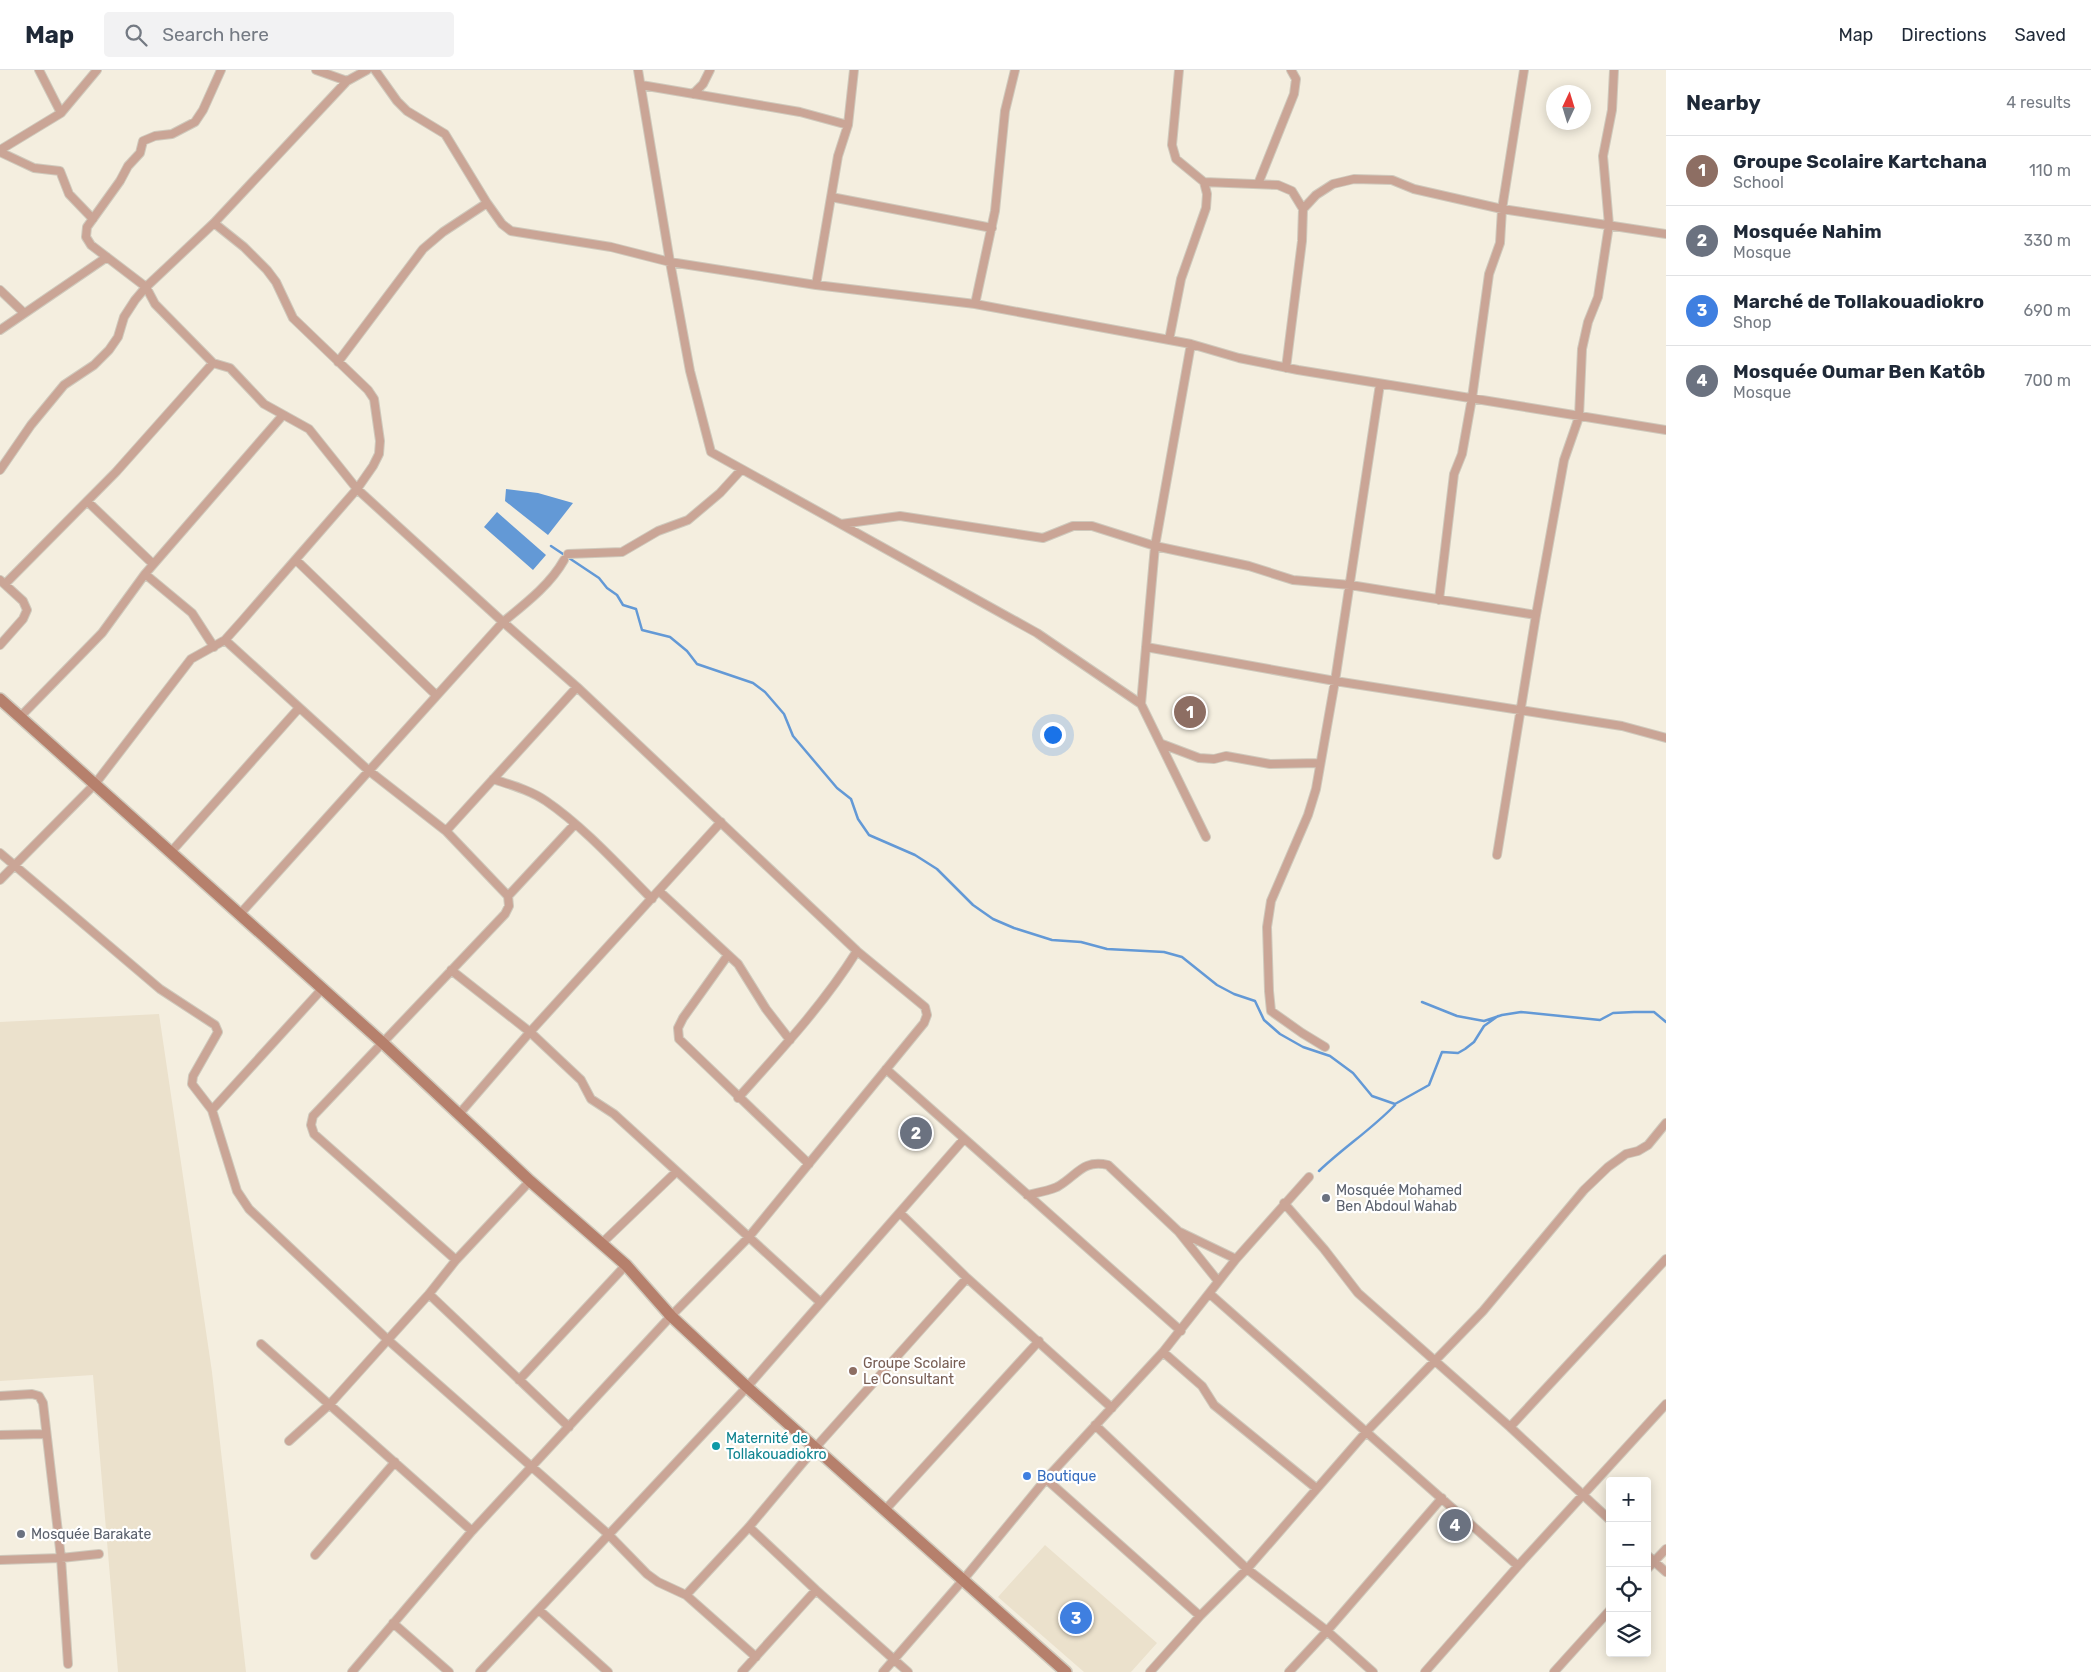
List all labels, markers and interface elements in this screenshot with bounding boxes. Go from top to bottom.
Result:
search box [104,12,454,57]
text: Map [25,21,74,49]
icon: search [122,21,150,49]
text: Search here [162,23,269,46]
text: Map [1838,24,1873,46]
text: Directions [1901,24,1987,46]
text: Saved [2015,24,2066,46]
north arrow [1546,85,1591,130]
text: Nearby [1686,90,1761,115]
text: 4 results [2006,93,2071,112]
text: Groupe Scolaire Kartchana [1733,150,1987,173]
text: 1 [1698,161,1706,180]
text: 110 m [2029,161,2071,180]
text: School [1733,173,1784,192]
text: Mosquée Nahim [1733,220,1882,243]
text: 2 [1697,231,1707,250]
text: 330 m [2023,231,2071,250]
text: Mosque [1733,243,1791,262]
text: Marché de Tollakouadiokro [1733,290,1984,313]
text: 3 [1697,301,1707,320]
text: 690 m [2024,301,2071,320]
text: Shop [1733,313,1771,332]
text: Mosquée Oumar Ben Katôb [1733,360,1985,383]
text: 4 [1697,371,1707,390]
text: 700 m [2024,371,2071,390]
text: Mosque [1733,383,1791,402]
pin: 1 [1174,693,1206,731]
your location [1040,722,1066,748]
pin: 2 [900,1114,932,1152]
place label: Mosquée Mohamed Ben Abdoul Wahab [1336,1182,1462,1215]
marker: Mosquée Mohamed Ben Abdoul Wahab [1320,1192,1332,1204]
place label: Groupe Scolaire Le Consultant [863,1355,966,1388]
marker: Groupe Scolaire Le Consultant [847,1365,859,1377]
place label: Maternité de Tollakouadiokro [726,1430,827,1463]
marker: Maternité de Tollakouadiokro [710,1440,722,1452]
place label: Boutique [1037,1468,1096,1485]
marker: Boutique [1021,1470,1033,1482]
map controls [1606,1477,1651,1657]
button: + [1606,1477,1651,1522]
pin: 4 [1439,1506,1471,1544]
button: − [1606,1522,1651,1567]
place label: Mosquée Barakate [31,1526,151,1543]
marker: Mosquée Barakate [15,1528,27,1540]
button: locate [1606,1567,1651,1612]
pin: 3 [1060,1599,1092,1637]
button: layers [1606,1612,1651,1657]

